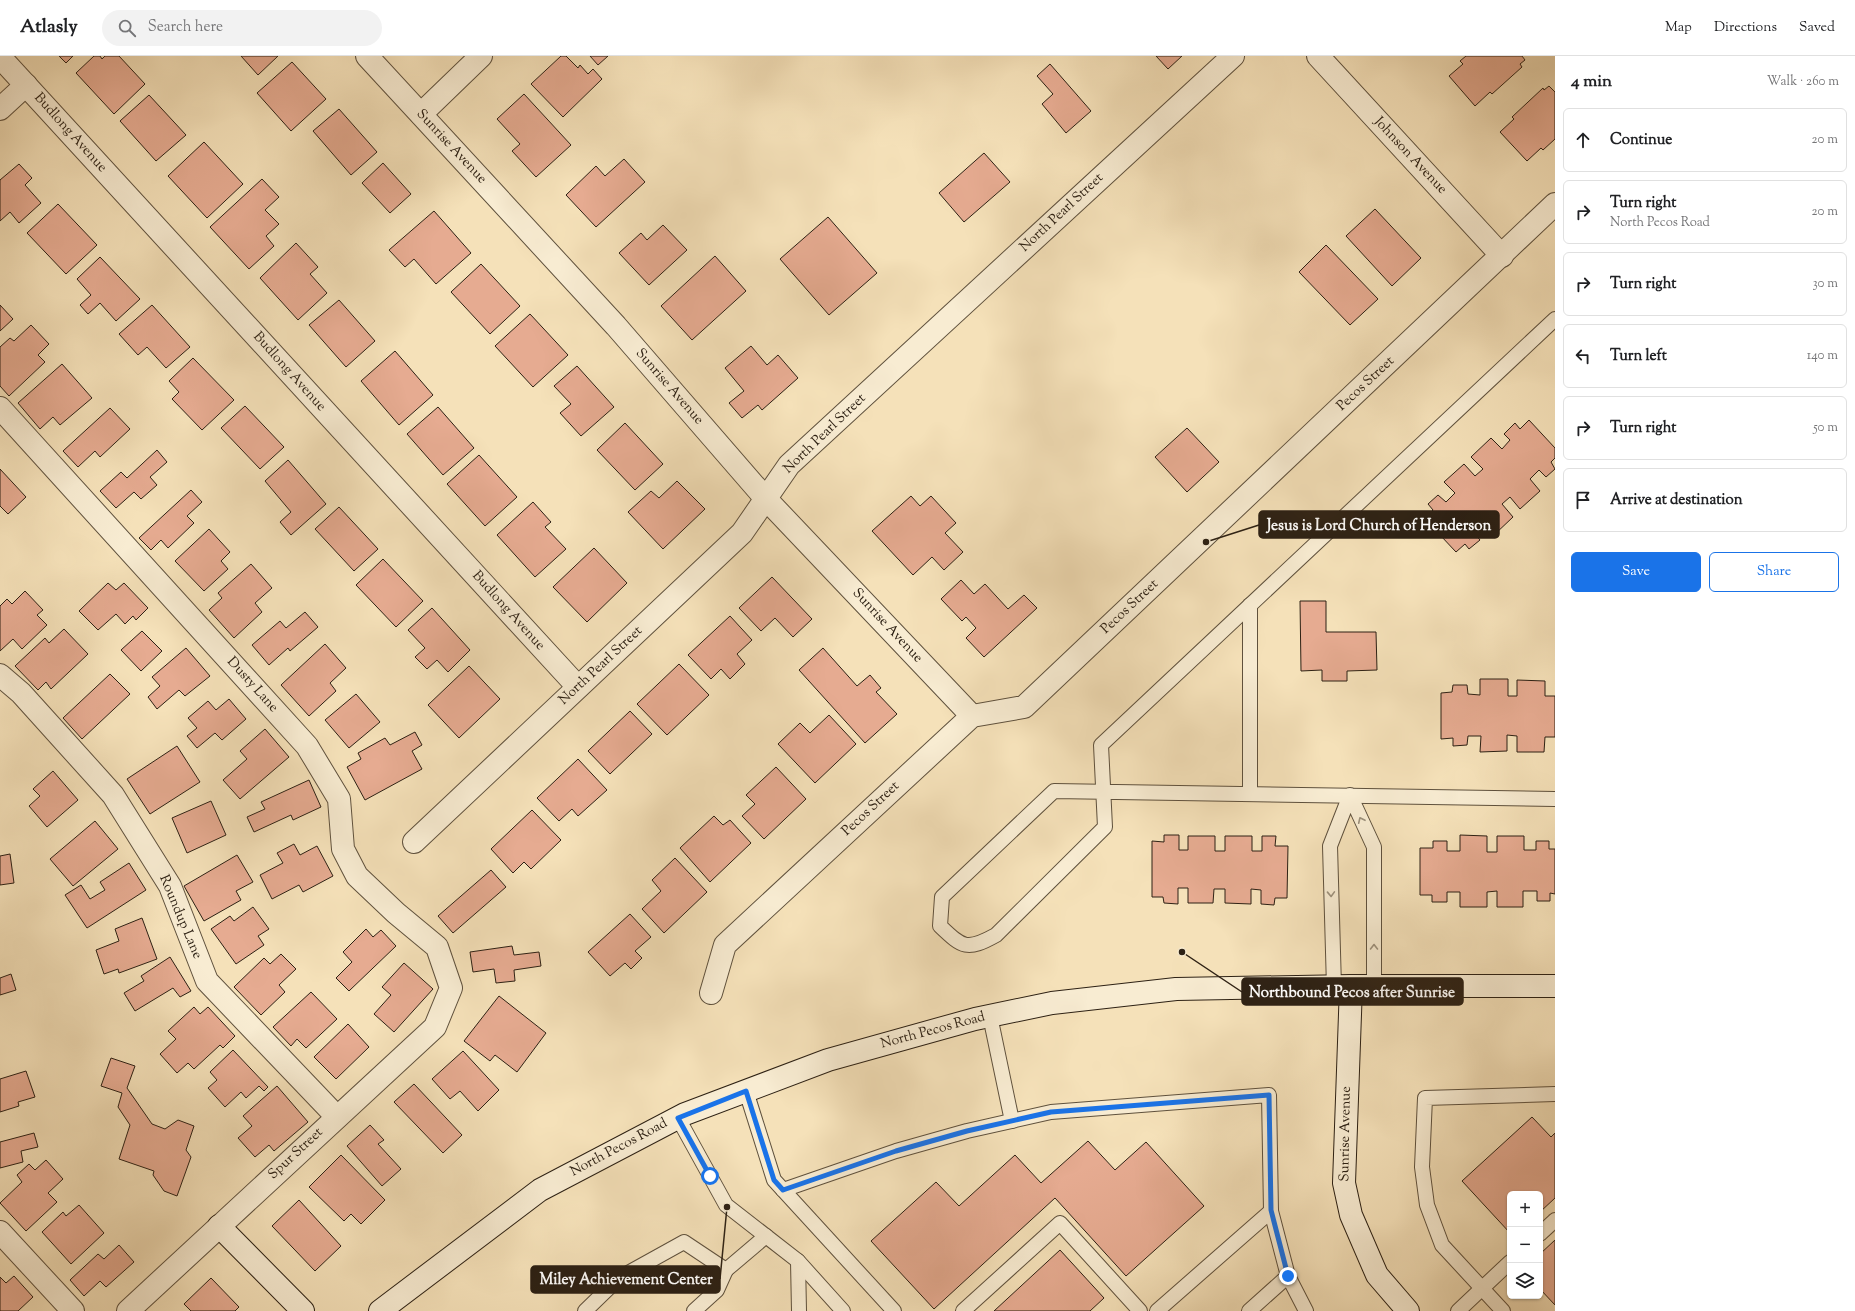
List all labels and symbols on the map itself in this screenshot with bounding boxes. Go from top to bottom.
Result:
street label: Budlong Avenue [29,89,111,177]
street label: Sunrise Avenue [411,105,491,189]
street label: Johnson Avenue [1368,112,1451,199]
street label: North Pearl Street [1016,169,1109,257]
street label: Budlong Avenue [248,328,330,416]
street label: Sunrise Avenue [630,344,708,430]
street label: Pecos Street [1333,352,1399,416]
street label: North Pearl Street [779,389,871,479]
callout: Jesus is Lord Church of Henderson [1259,511,1499,538]
text: Jesus is Lord Church of Henderson [1266,516,1491,537]
street label: Budlong Avenue [467,567,549,655]
street label: Pecos Street [1097,575,1163,639]
street label: Sunrise Avenue [847,584,927,668]
street label: North Pearl Street [555,622,648,710]
street label: Dusty Lane [221,653,283,717]
street label: Pecos Street [838,777,904,841]
one-way arrow [1358,817,1366,824]
street label: Roundup Lane [153,872,207,962]
one-way arrow [1327,891,1336,897]
one-way arrow [1370,944,1378,950]
callout: Northbound Pecos after Sunrise [1242,978,1463,1005]
text: Northbound Pecos after Sunrise [1249,983,1455,1004]
street label: North Pecos Road [878,1007,988,1055]
street label: Sunrise Avenue [1335,1086,1357,1182]
street label: North Pecos Road [567,1114,671,1182]
street label: Spur Street [264,1123,328,1185]
route start [701,1167,719,1185]
callout: Miley Achievement Center [531,1266,720,1293]
route end [1279,1267,1297,1285]
text: Miley Achievement Center [539,1270,713,1291]

